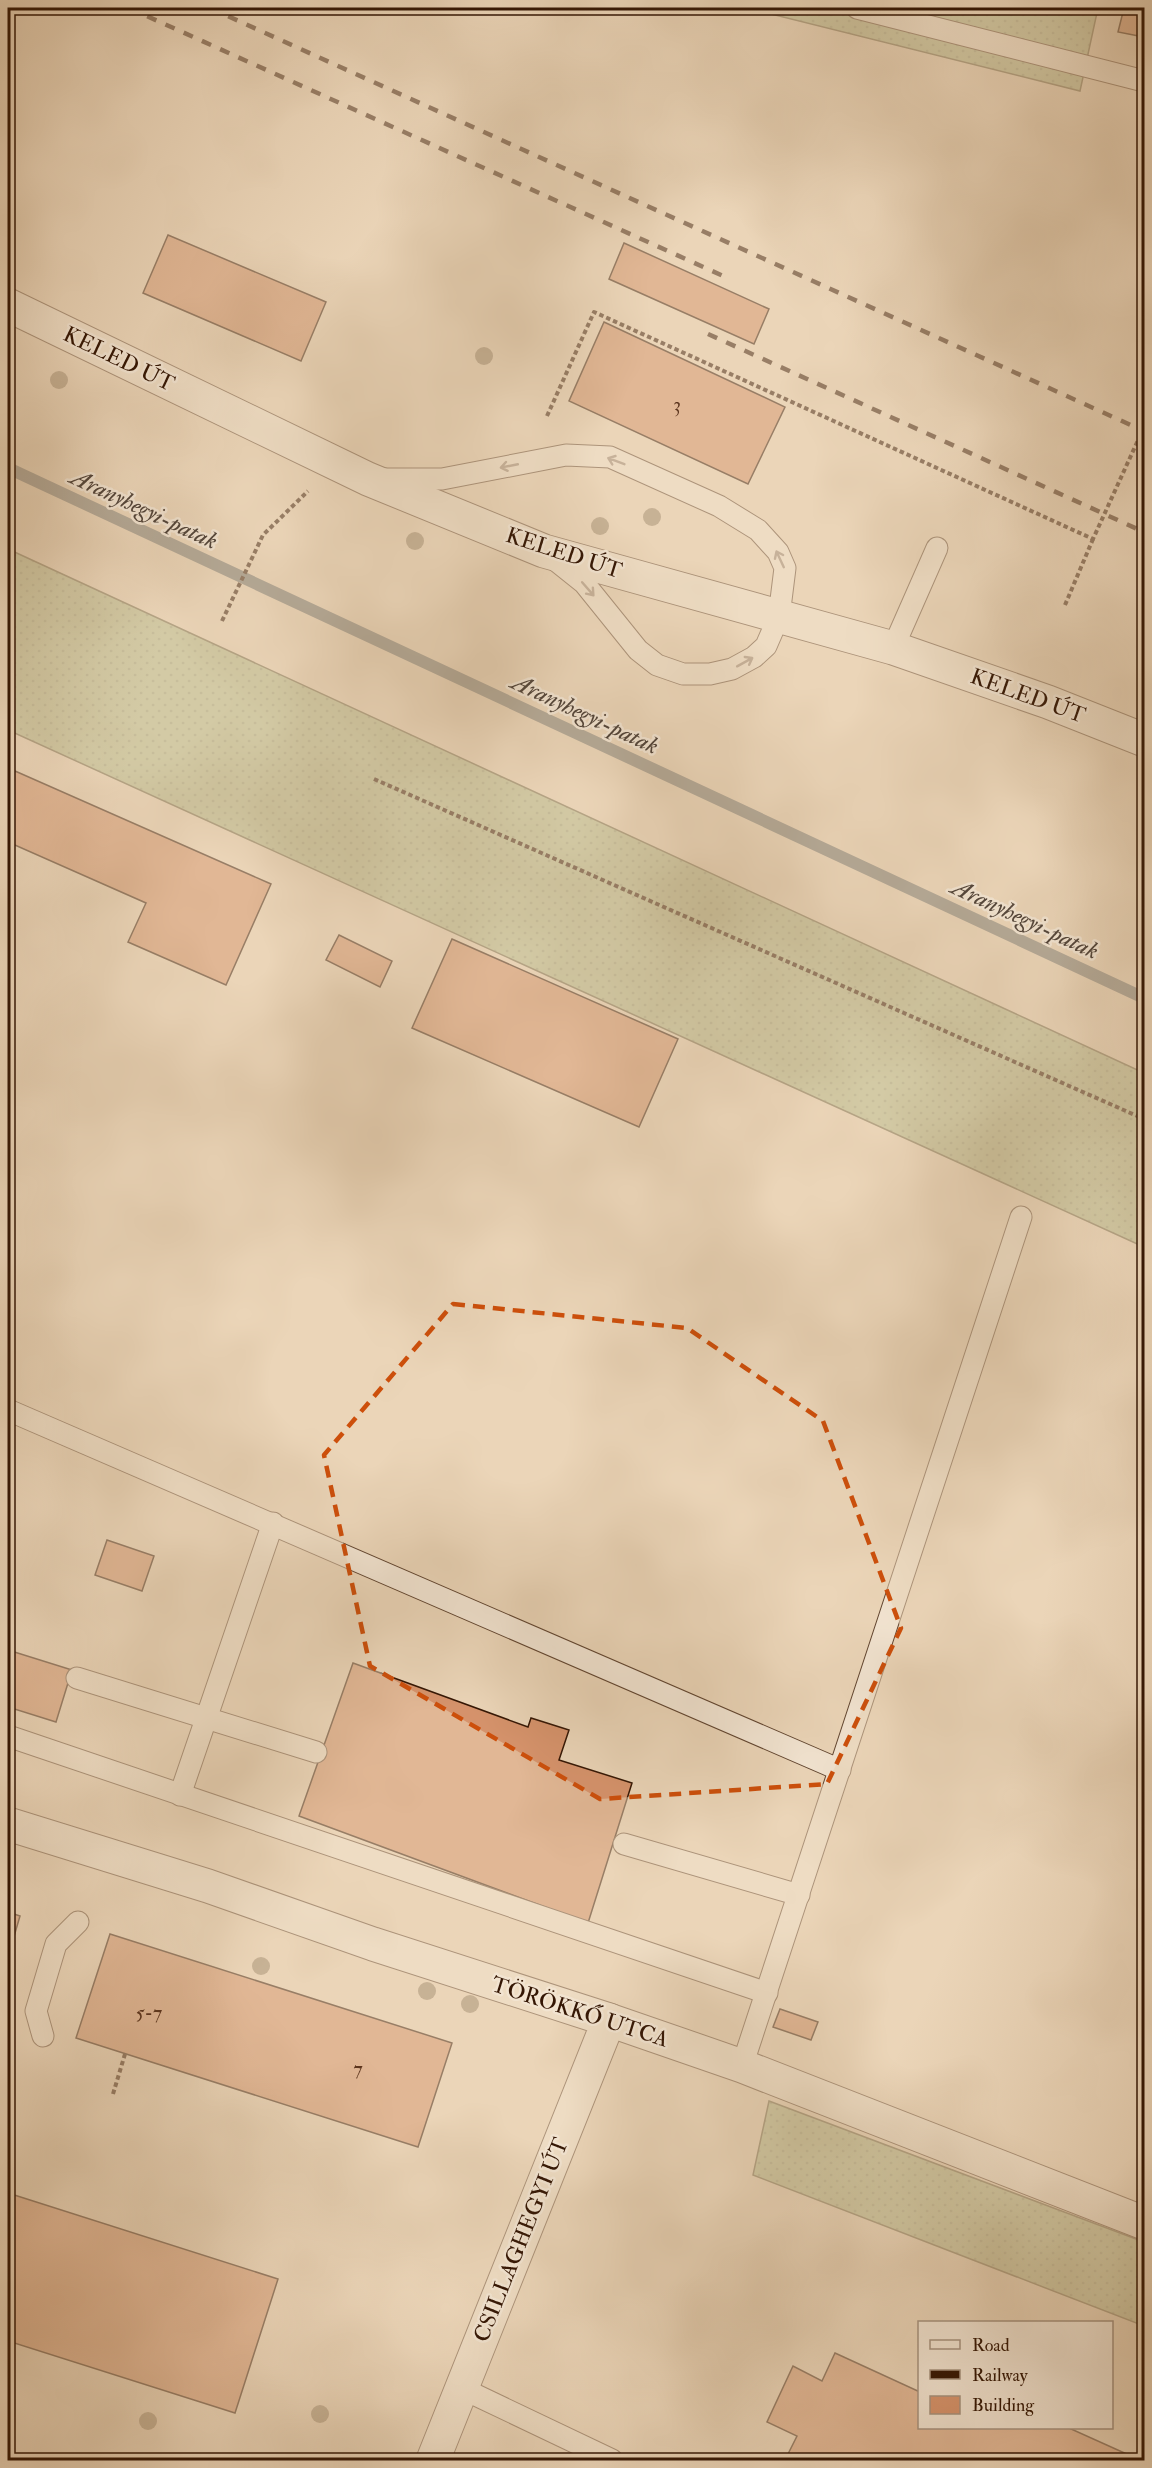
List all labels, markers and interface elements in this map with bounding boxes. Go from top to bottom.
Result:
street label: KELED ÚT [59,319,180,398]
house number: 3 [673,392,681,417]
one-way arrow [607,454,626,465]
water label: Aranyhegyi-patak [63,460,223,557]
one-way arrow [500,461,519,472]
street label: KELED ÚT [502,520,626,585]
one-way arrow [774,550,786,568]
one-way arrow [581,581,595,596]
one-way arrow [736,656,753,668]
street label: KELED ÚT [967,661,1090,730]
water label: Aranyhegyi-patak [504,665,664,762]
water label: Aranyhegyi-patak [944,870,1104,967]
street label: TÖRÖKKŐ UTCA [488,1969,672,2054]
house number: 5-7 [136,2000,162,2025]
house number: 7 [353,2056,363,2081]
street label: CSILLAGHEGYI ÚT [466,2133,575,2346]
legend [918,2321,1113,2429]
text: Road [972,2334,1010,2357]
text: Railway [972,2364,1029,2387]
text: Building [972,2394,1035,2417]

